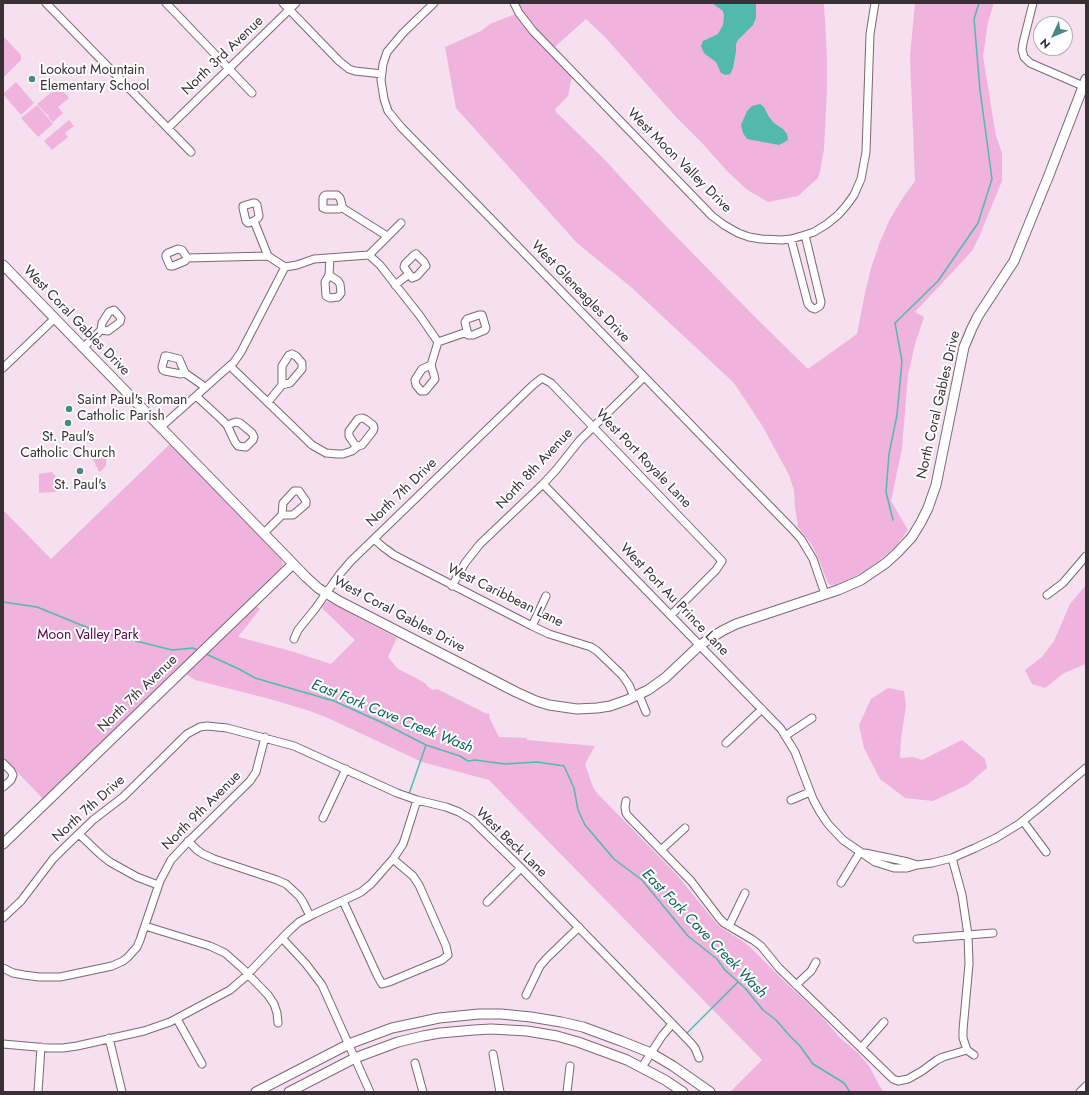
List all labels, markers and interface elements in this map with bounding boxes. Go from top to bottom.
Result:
street label: North 3rd Avenue [179,13,267,99]
north arrow [1033,16,1073,56]
text: N [1036,35,1054,52]
place label: Lookout Mountain Elementary School [40,63,150,96]
marker: Lookout Mountain Elementary School [27,74,37,84]
street label: West Moon Valley Drive [623,105,735,217]
street label: West Gleneagles Drive [527,238,633,346]
street label: West Coral Gables Drive [19,263,133,379]
street label: North Coral Gables Drive [914,329,964,481]
place label: Saint Paul's Roman Catholic Parish [77,393,187,426]
marker: Saint Paul's Roman Catholic Parish [64,404,74,414]
street label: West Port Royale Lane [592,406,694,512]
marker: St. Paul's Catholic Church [63,418,73,428]
street label: North 8th Avenue [493,425,577,513]
place label: St. Paul's Catholic Church [20,430,116,462]
street label: North 7th Drive [363,455,441,531]
marker: St. Paul's [75,466,85,476]
place label: St. Paul's [54,478,106,494]
street label: West Port Au Prince Lane [616,540,732,660]
street label: West Caribbean Lane [444,561,566,631]
street label: West Coral Gables Drive [330,573,468,657]
park label: Moon Valley Park [37,628,139,644]
street label: North 7th Avenue [95,652,181,736]
water label: East Fork Cave Creek Wash [309,676,475,758]
street label: North 9th Avenue [159,768,245,854]
street label: North 7th Drive [49,772,129,846]
street label: West Beck Lane [472,805,550,881]
water label: East Fork Cave Creek Wash [638,866,770,1002]

